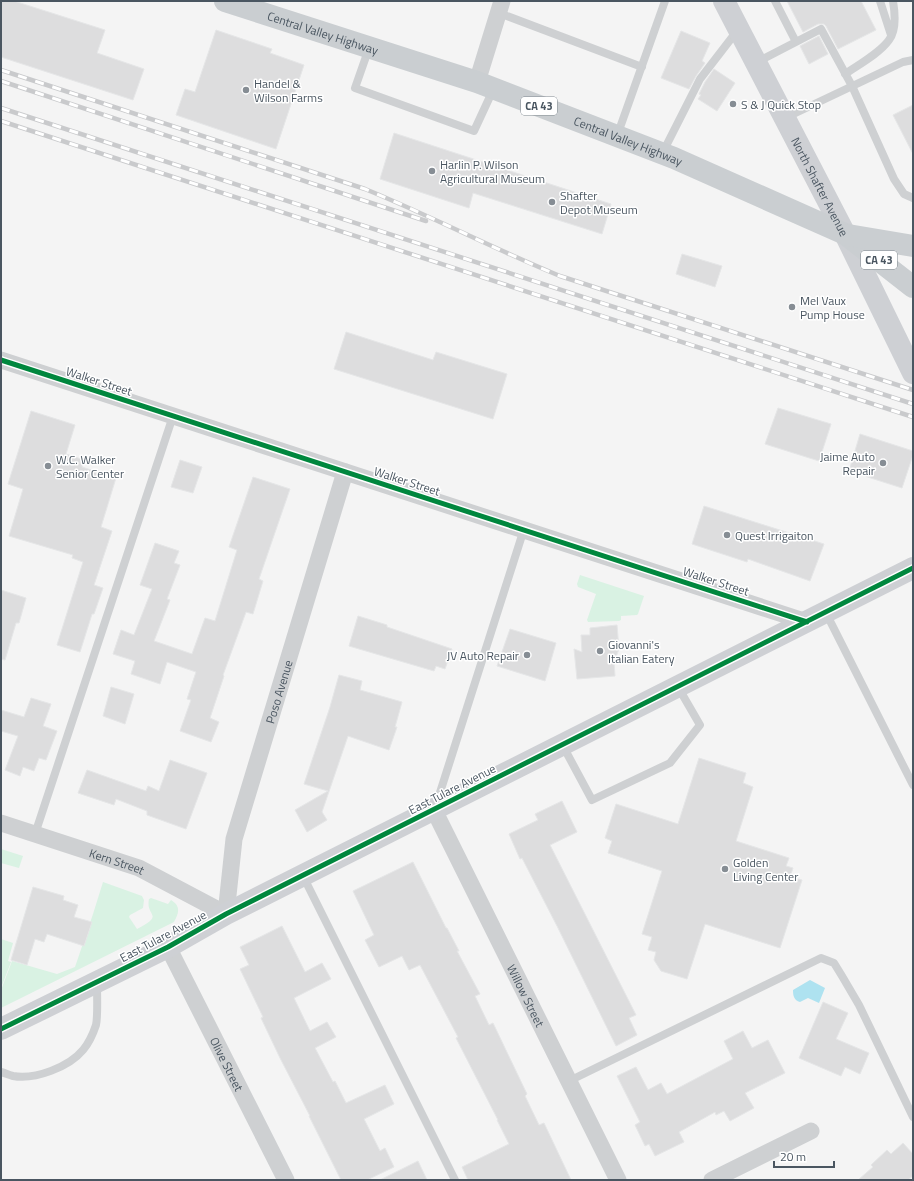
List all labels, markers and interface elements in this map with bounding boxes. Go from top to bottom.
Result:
street label: Central Valley Highway [265,6,381,59]
place label: Handel & Wilson Farms [254,74,323,107]
marker: Handel & Wilson Farms [241,85,251,95]
place label: S & J Quick Stop [741,95,821,114]
road number: CA 43 [521,97,557,115]
marker: S & J Quick Stop [728,99,738,109]
street label: Central Valley Highway [571,111,686,170]
street label: North Shafter Avenue [787,134,854,239]
place label: Harlin P. Wilson Agricultural Museum [440,155,545,188]
marker: Harlin P. Wilson Agricultural Museum [427,166,437,176]
place label: Shafter Depot Museum [560,186,638,219]
marker: Shafter Depot Museum [547,197,557,207]
road number: CA 43 [861,251,897,269]
place label: Mel Vaux Pump House [800,291,865,324]
marker: Mel Vaux Pump House [787,302,797,312]
street label: Walker Street [63,361,135,401]
place label: Jaime Auto Repair [820,447,875,480]
place label: W.C. Walker Senior Center [56,450,124,483]
marker: Jaime Auto Repair [878,458,888,468]
marker: W.C. Walker Senior Center [43,461,53,471]
street label: Walker Street [371,461,443,501]
place label: Quest Irrigaiton [735,526,813,545]
marker: Quest Irrigaiton [722,530,732,540]
street label: Walker Street [680,561,752,601]
place label: Giovanni's Italian Eatery [608,635,675,668]
place label: JV Auto Repair [447,646,519,665]
marker: Giovanni's Italian Eatery [595,646,605,656]
marker: JV Auto Repair [522,650,532,660]
street label: Poso Avenue [260,657,297,726]
street label: East Tulare Avenue [405,759,499,819]
street label: Kern Street [87,843,149,879]
place label: Golden Living Center [733,853,798,886]
marker: Golden Living Center [720,864,730,874]
street label: East Tulare Avenue [116,905,210,967]
street label: Willow Street [503,961,550,1031]
street label: Olive Street [205,1033,249,1095]
scale bar [774,1143,834,1169]
text: 20 m [780,1147,806,1166]

